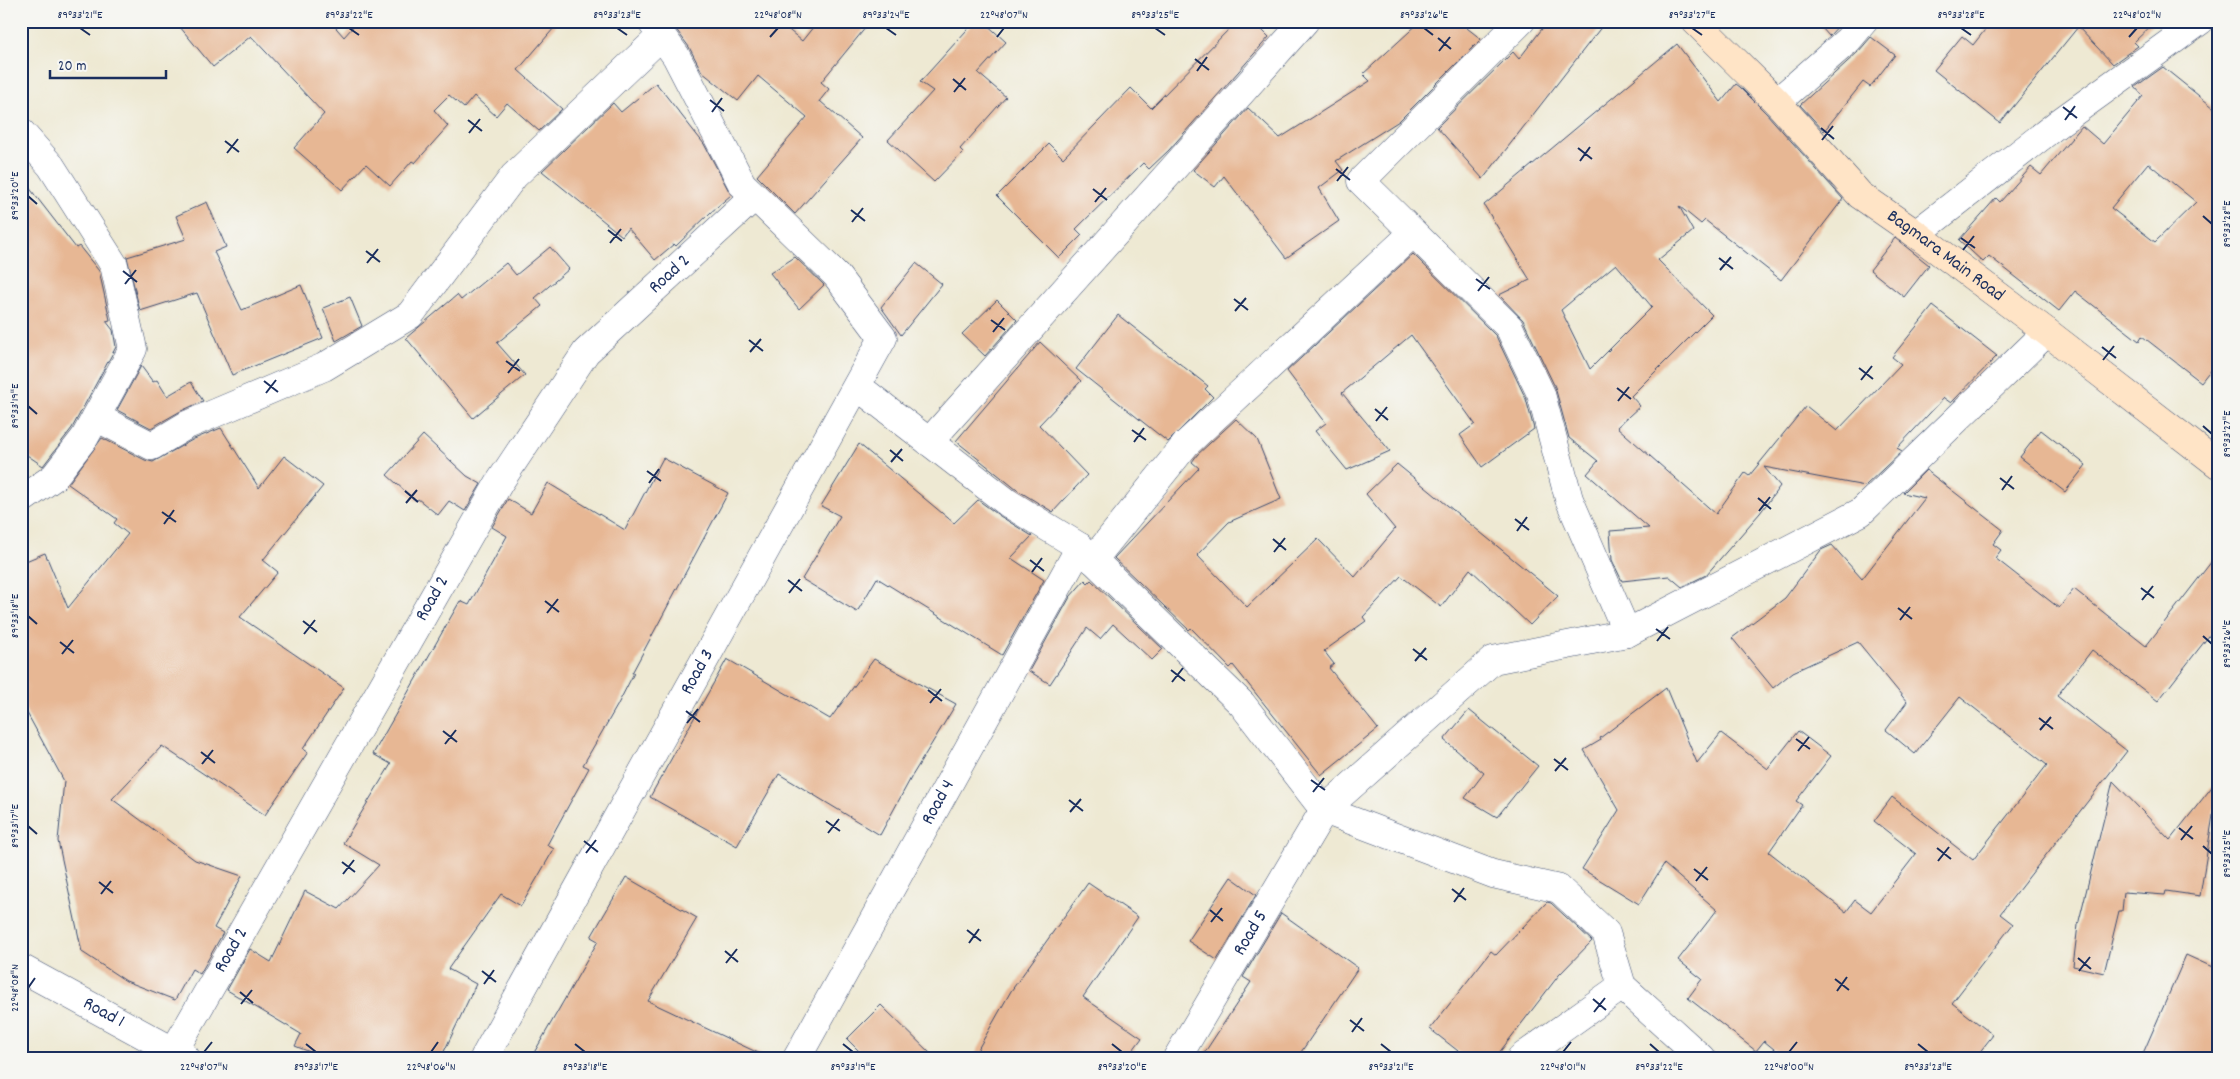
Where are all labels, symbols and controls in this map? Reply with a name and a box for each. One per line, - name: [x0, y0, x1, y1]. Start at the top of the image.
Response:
- text: 89°33'21"E: [58, 7, 103, 24]
- text: 89°33'22"E: [325, 7, 373, 24]
- text: 89°33'23"E: [593, 7, 641, 24]
- text: 22°48'08"N: [754, 7, 802, 24]
- text: 89°33'24"E: [862, 7, 910, 24]
- text: 22°48'07"N: [980, 7, 1028, 24]
- text: 89°33'25"E: [1131, 7, 1179, 24]
- text: 89°33'26"E: [1400, 7, 1449, 24]
- text: 89°33'27"E: [1669, 7, 1716, 24]
- text: 89°33'28"E: [1938, 7, 1985, 24]
- text: 22°48'02"N: [2113, 7, 2161, 24]
- scale bar: [50, 48, 166, 80]
- text: 20 m: [58, 56, 86, 78]
- text: 89°33'20"E: [7, 171, 24, 220]
- text: 89°33'28"E: [2219, 200, 2236, 247]
- street label: Bagmara Main Road: [1881, 204, 2010, 309]
- street label: Road 2: [643, 248, 697, 301]
- text: 89°33'19"E: [7, 383, 24, 429]
- text: 89°33'27"E: [2219, 410, 2236, 457]
- street label: Road 2: [409, 571, 456, 626]
- text: 89°33'18"E: [7, 593, 24, 638]
- text: 89°33'26"E: [2219, 619, 2236, 668]
- street label: Road 3: [674, 645, 721, 700]
- street label: Road 4: [915, 775, 962, 830]
- text: 89°33'17"E: [7, 803, 24, 848]
- text: 89°33'25"E: [2219, 830, 2236, 878]
- street label: Road 5: [1227, 905, 1275, 961]
- street label: Road 2: [208, 923, 255, 978]
- text: 22°48'08"N: [7, 964, 24, 1012]
- street label: Road 1: [78, 991, 129, 1035]
- text: 22°48'07"N: [180, 1059, 228, 1076]
- text: 89°33'17"E: [294, 1059, 339, 1076]
- text: 22°48'06"N: [406, 1059, 456, 1076]
- text: 89°33'18"E: [563, 1059, 608, 1076]
- text: 89°33'19"E: [830, 1059, 876, 1076]
- text: 89°33'20"E: [1098, 1059, 1147, 1076]
- text: 89°33'21"E: [1369, 1059, 1414, 1076]
- text: 22°48'01"N: [1540, 1059, 1586, 1076]
- text: 89°33'22"E: [1635, 1059, 1683, 1076]
- text: 22°48'00"N: [1764, 1059, 1814, 1076]
- text: 89°33'23"E: [1904, 1059, 1952, 1076]

